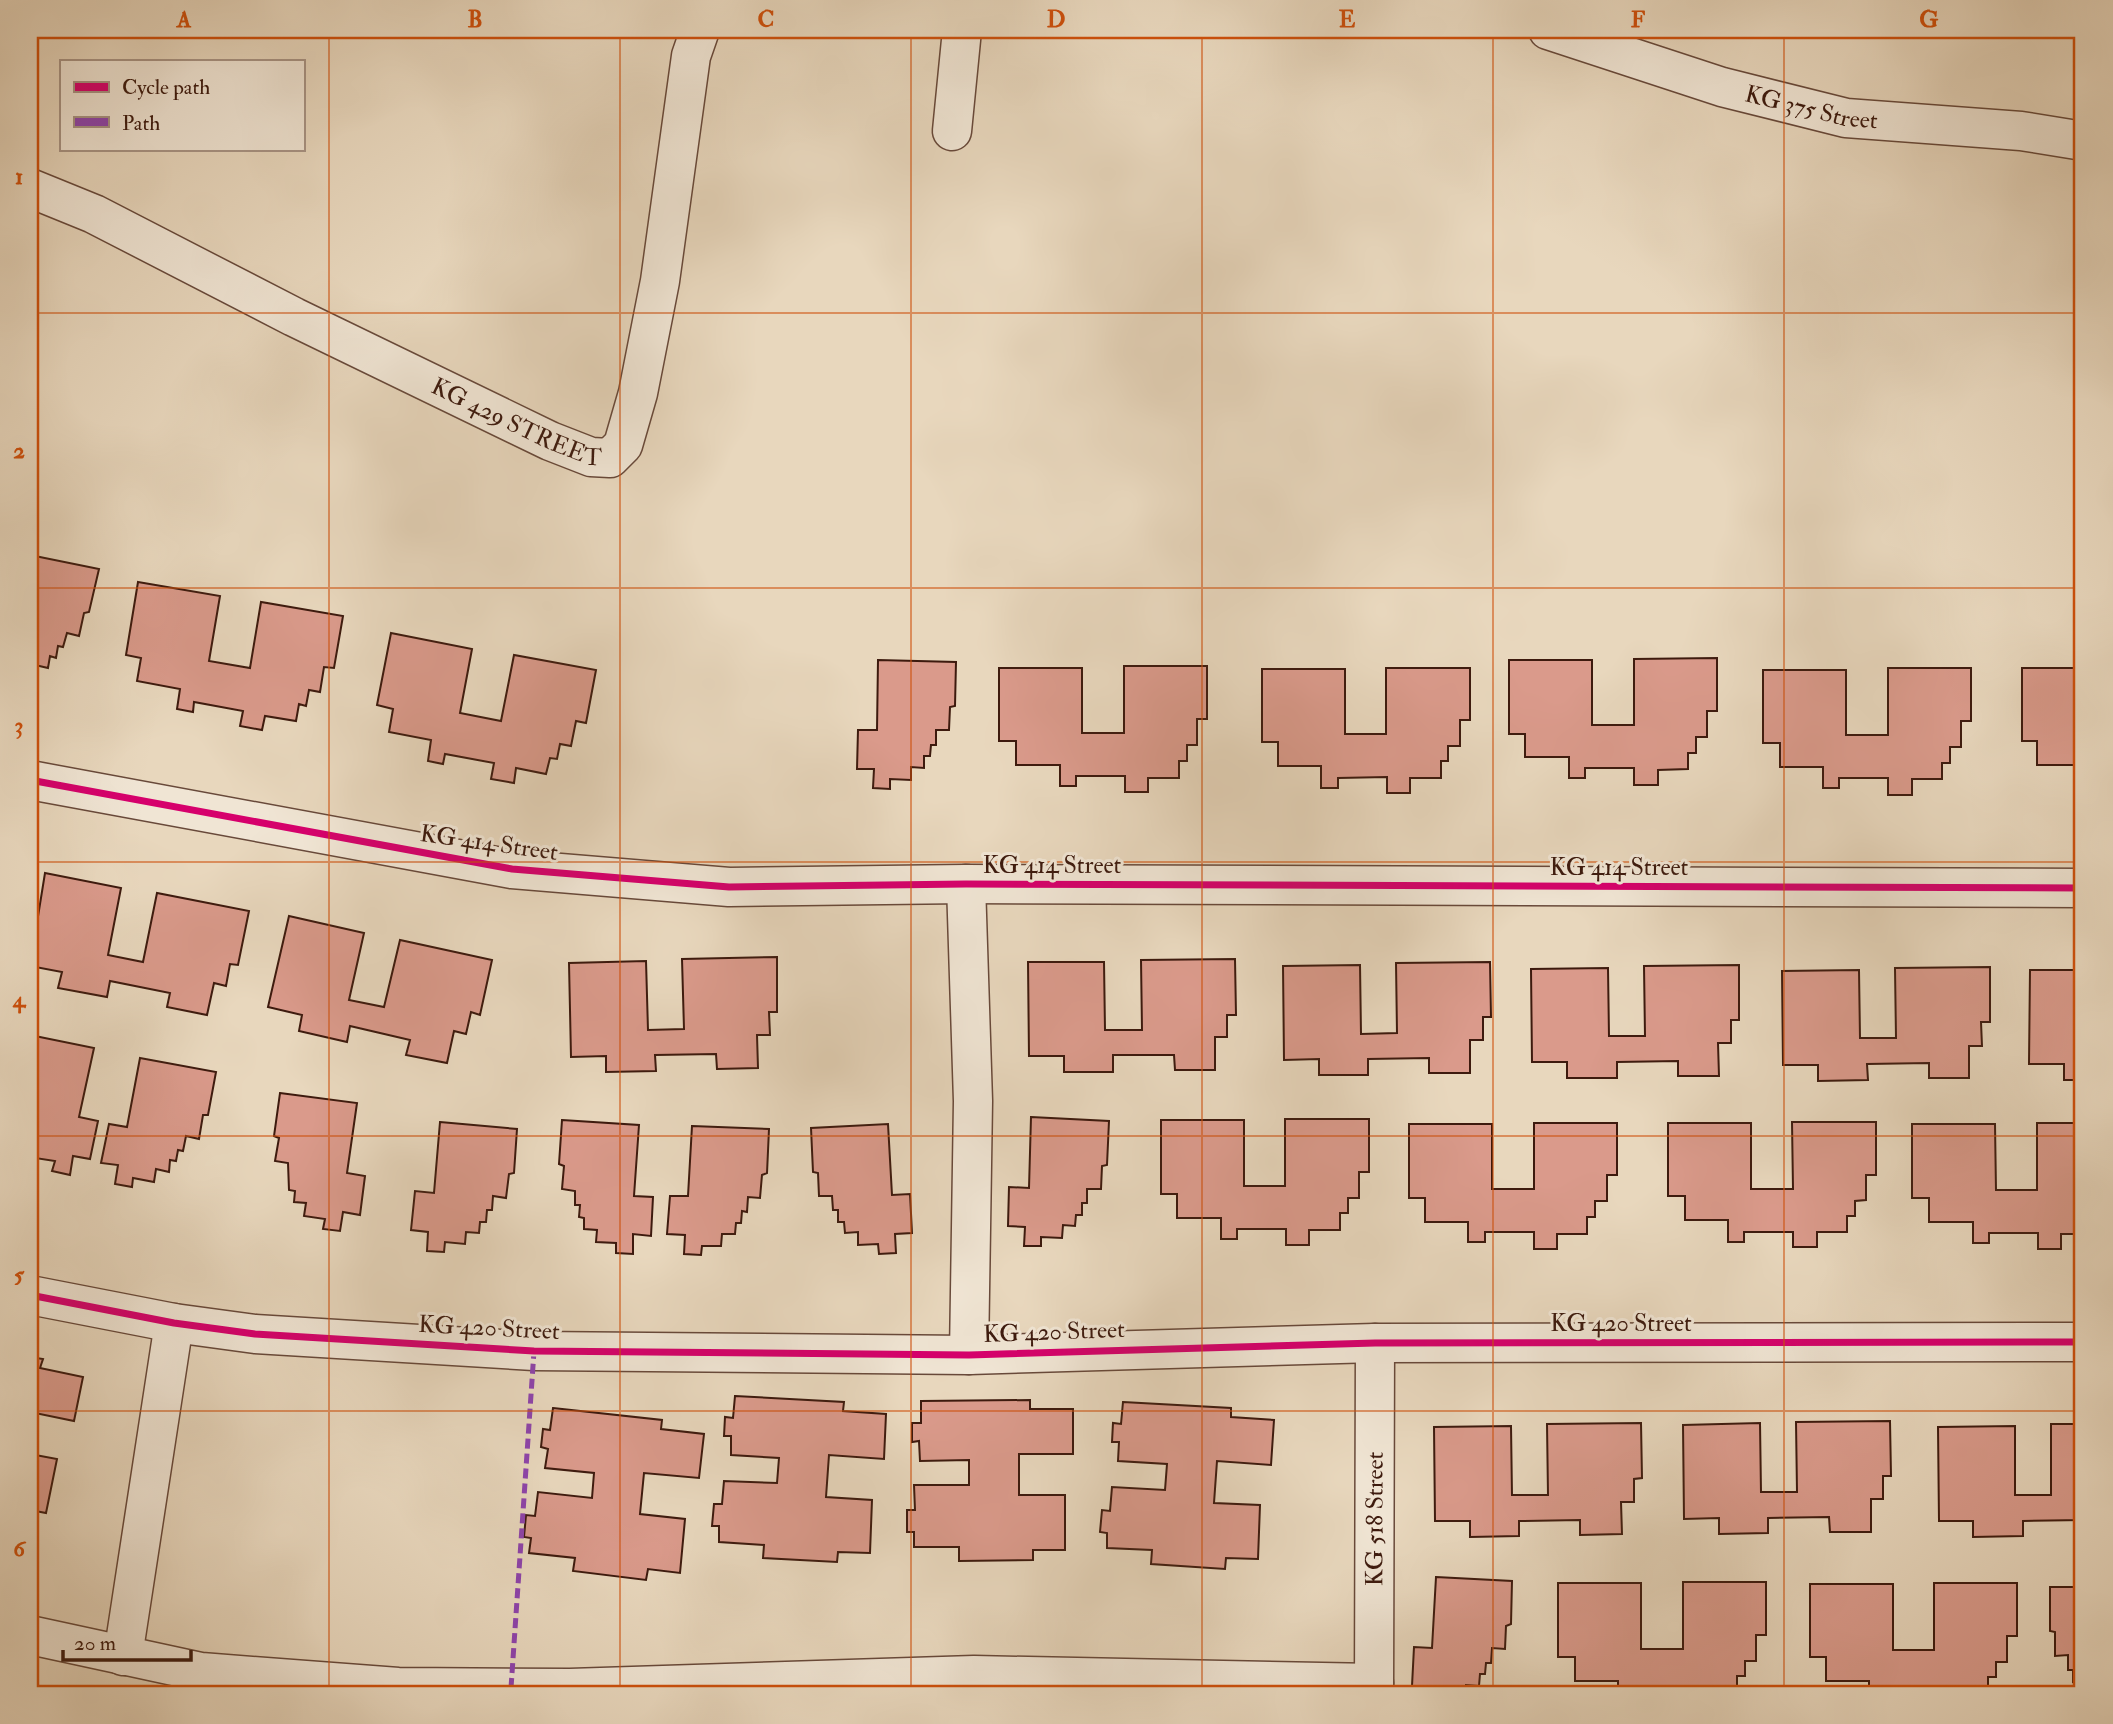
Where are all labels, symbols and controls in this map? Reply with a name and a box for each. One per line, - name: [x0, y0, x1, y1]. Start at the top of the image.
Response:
- text: A: [176, 5, 192, 34]
- text: B: [467, 5, 483, 34]
- text: C: [758, 5, 774, 34]
- text: D: [1047, 5, 1065, 34]
- text: E: [1339, 5, 1356, 34]
- text: F: [1631, 5, 1646, 34]
- text: G: [1919, 5, 1939, 34]
- legend: [60, 60, 304, 150]
- text: Cycle path: [122, 74, 210, 101]
- street label: KG 375 Street: [1742, 78, 1879, 136]
- text: Path: [122, 110, 160, 137]
- text: 1: [15, 162, 23, 191]
- street label: KG 429 STREET: [426, 370, 603, 473]
- text: 2: [13, 436, 25, 465]
- text: 3: [15, 711, 23, 740]
- street label: KG 414 Street: [418, 818, 560, 868]
- street label: KG 414 Street: [983, 850, 1122, 881]
- street label: KG 414 Street: [1550, 852, 1689, 883]
- text: 4: [12, 985, 27, 1014]
- text: 5: [14, 1260, 25, 1289]
- street label: KG 420 Street: [1550, 1308, 1692, 1339]
- street label: KG 420 Street: [417, 1309, 561, 1347]
- street label: KG 420 Street: [983, 1314, 1126, 1350]
- street label: KG 518 Street: [1359, 1451, 1390, 1586]
- text: 6: [13, 1534, 27, 1563]
- scale bar: [63, 1619, 191, 1663]
- text: 20 m: [74, 1630, 116, 1657]

